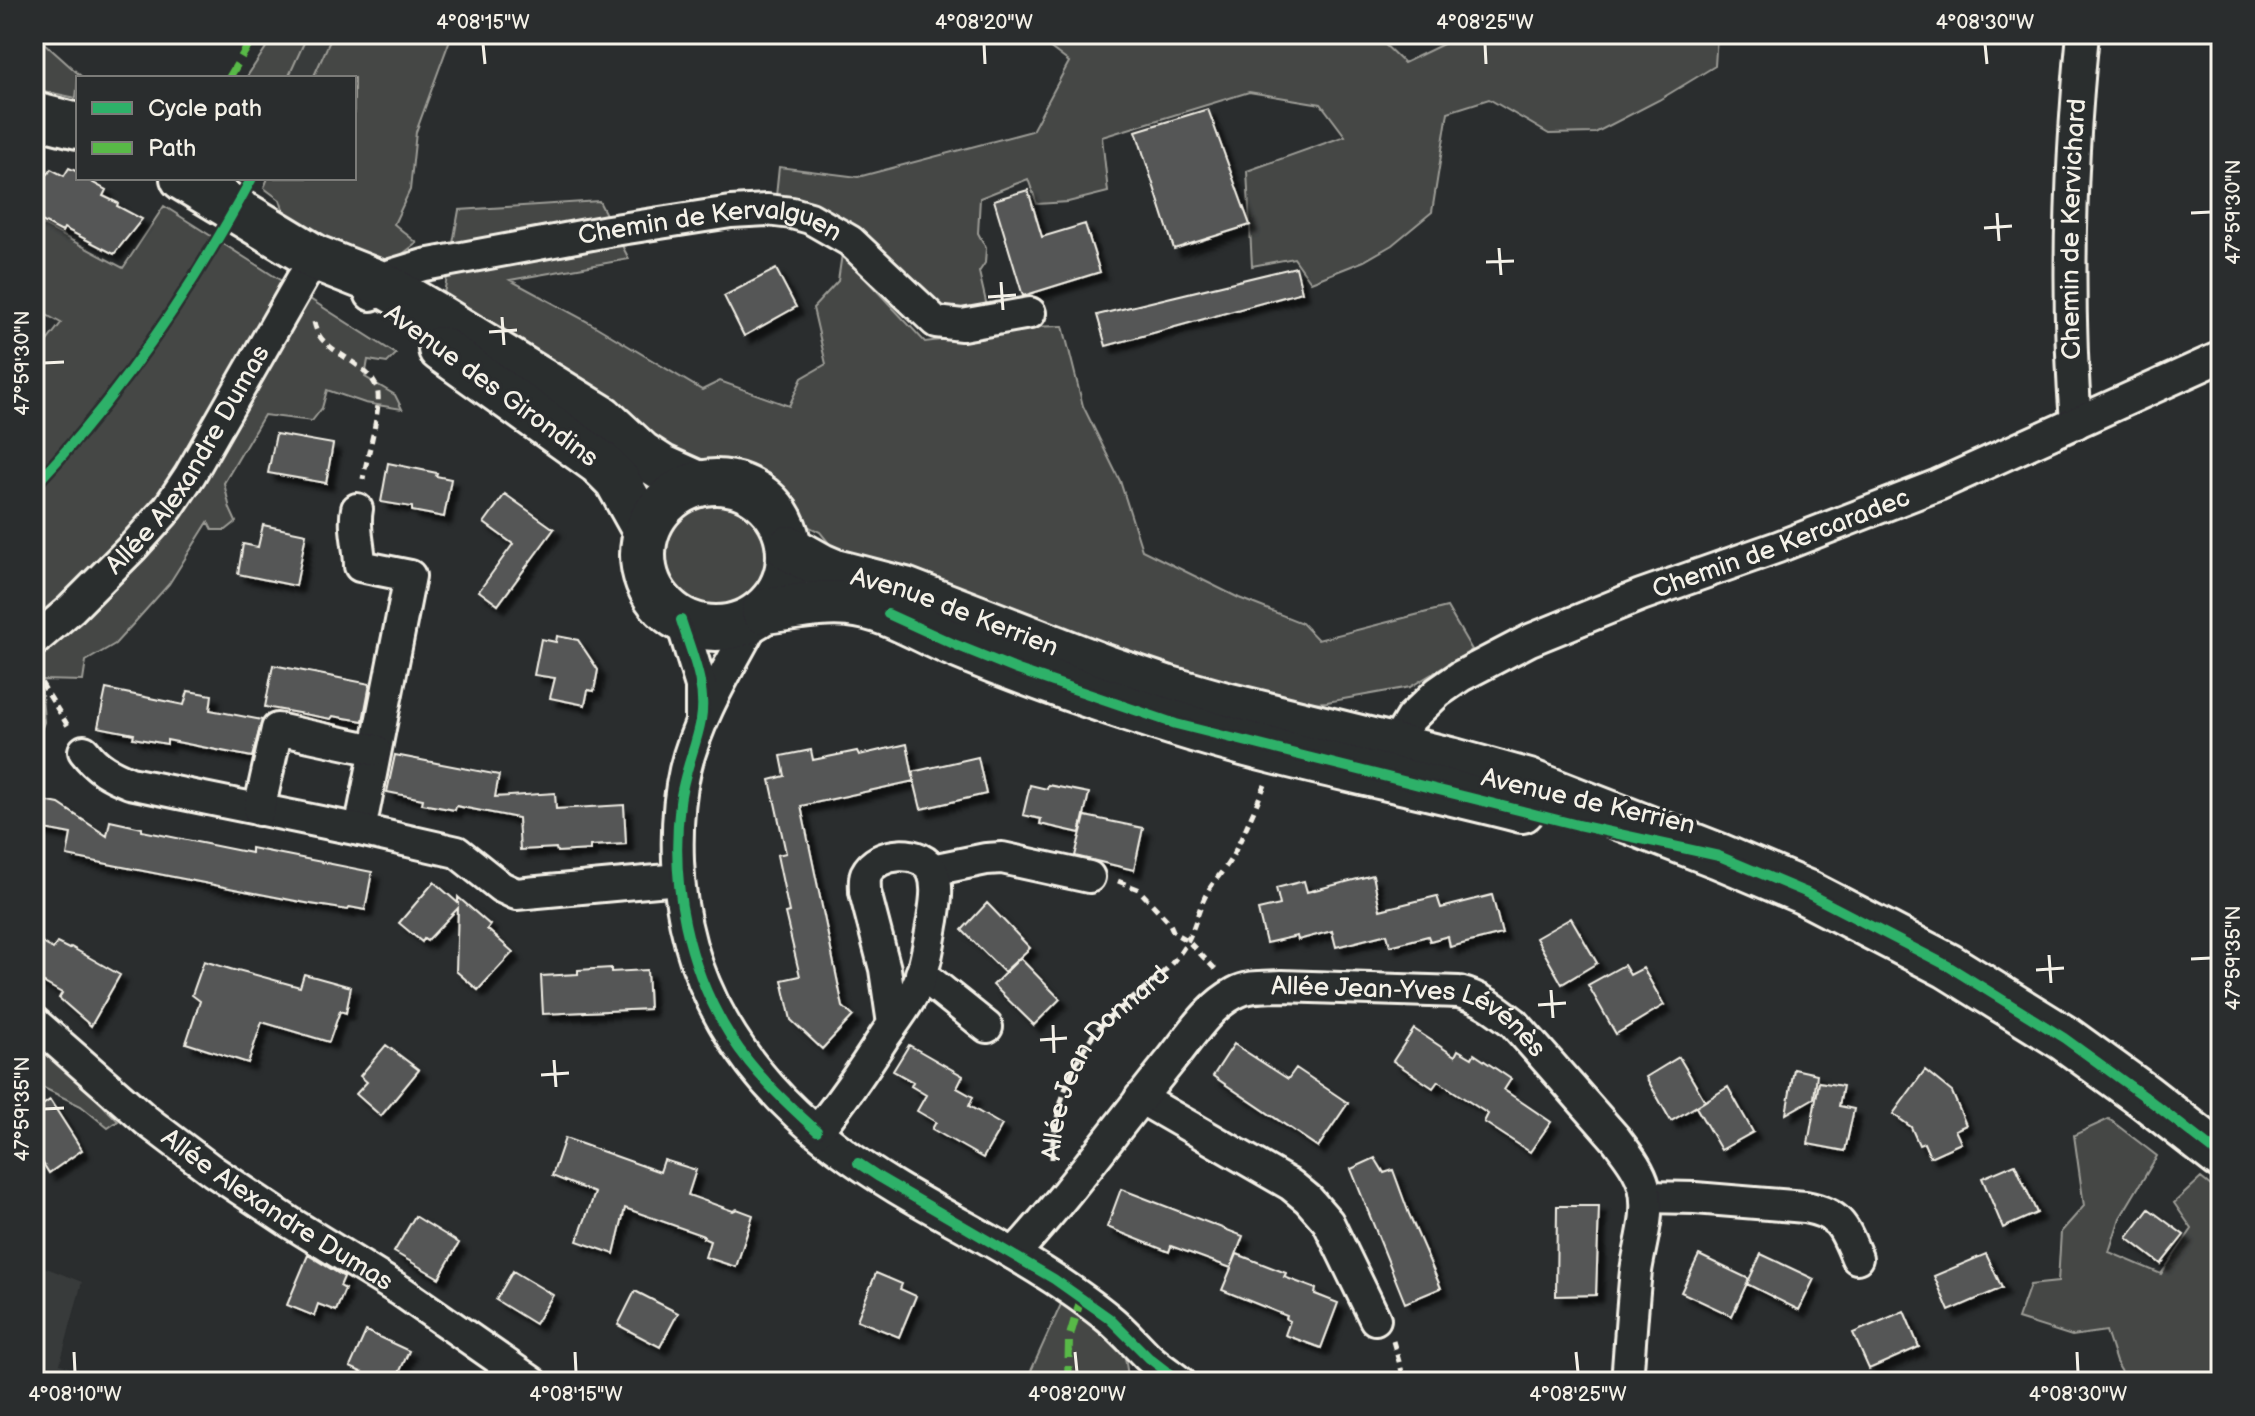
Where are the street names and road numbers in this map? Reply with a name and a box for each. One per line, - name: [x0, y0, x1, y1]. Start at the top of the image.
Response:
- street label: Chemin de Kervichard: [2055, 97, 2093, 360]
- street label: Chemin de Kervalguen: [576, 194, 847, 252]
- street label: Avenue des Girondins: [378, 298, 604, 474]
- street label: Allée Alexandre Dumas: [99, 339, 277, 581]
- street label: Chemin de Kercaradec: [1648, 482, 1914, 605]
- street label: Avenue de Kerrien: [847, 561, 1063, 663]
- street label: Avenue de Kerrien: [1478, 762, 1698, 842]
- street label: Allée Jean Donnard: [1036, 959, 1176, 1161]
- street label: Allée Jean-Yves Lévénès: [1270, 970, 1552, 1064]
- street label: Allée Alexandre Dumas: [155, 1122, 399, 1298]

